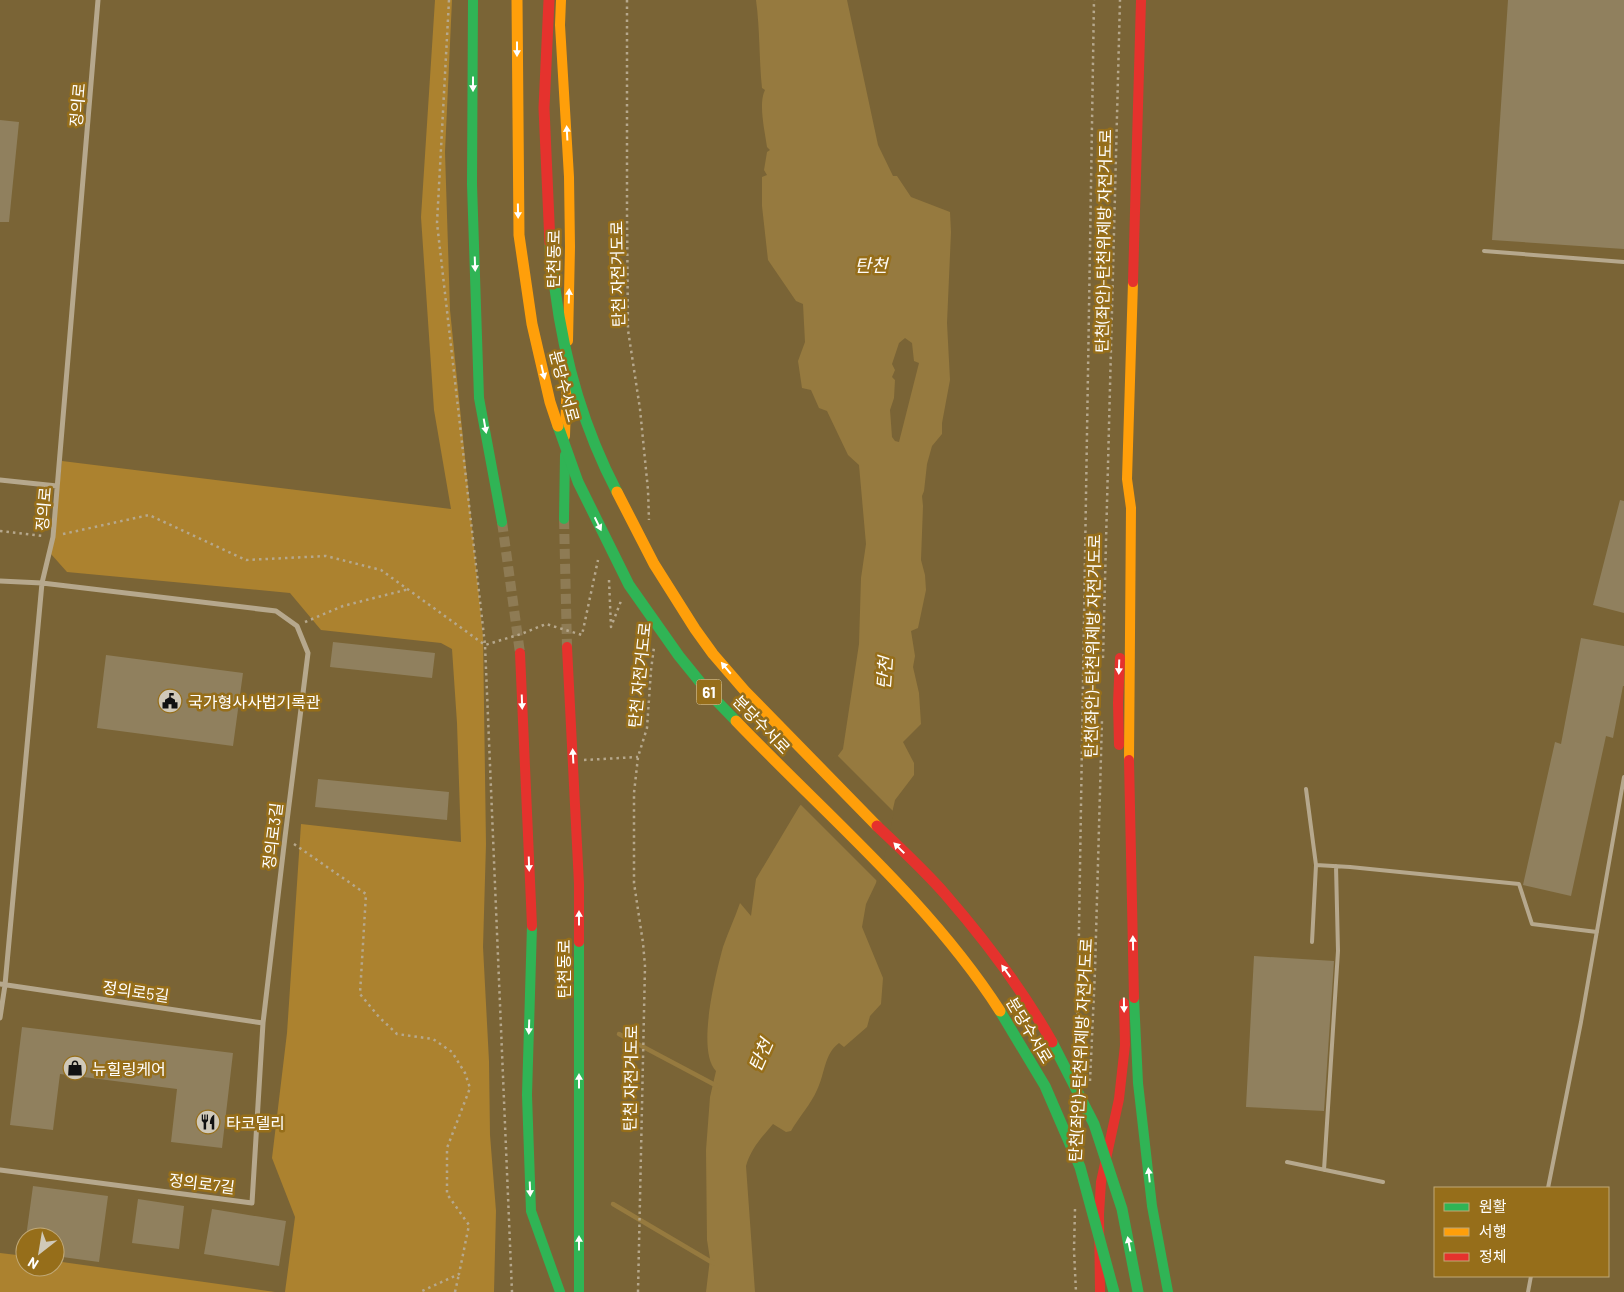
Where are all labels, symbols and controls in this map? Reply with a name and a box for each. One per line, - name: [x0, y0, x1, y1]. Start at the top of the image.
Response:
- one-way arrow: [513, 41, 521, 57]
- one-way arrow: [469, 76, 477, 92]
- street label: 정의로: [66, 82, 88, 128]
- one-way arrow: [563, 125, 571, 141]
- street label: 탄천(좌안)-탄천위제방 자전거도로: [1092, 129, 1114, 353]
- one-way arrow: [515, 203, 523, 219]
- street label: 탄천 자전거도로: [607, 220, 627, 327]
- street label: 탄천동로: [543, 229, 563, 289]
- water label: 탄천: [854, 254, 890, 276]
- one-way arrow: [471, 256, 479, 272]
- one-way arrow: [565, 287, 573, 303]
- street label: 분당수서로: [546, 348, 584, 424]
- one-way arrow: [539, 364, 547, 379]
- one-way arrow: [481, 418, 489, 434]
- street label: 정의로: [32, 486, 54, 532]
- one-way arrow: [594, 517, 602, 531]
- street label: 탄천(좌안)-탄천위제방 자전거도로: [1081, 534, 1103, 758]
- street label: 탄천 자전거도로: [624, 621, 654, 729]
- water label: 탄천: [872, 653, 896, 690]
- one-way arrow: [1115, 660, 1123, 676]
- one-way arrow: [720, 662, 731, 675]
- road number: 61: [696, 680, 722, 704]
- public building icon: 국가형사사법기록관: [157, 688, 183, 714]
- street label: 분당수서로: [730, 691, 795, 757]
- place label: 국가형사사법기록관: [188, 692, 321, 711]
- one-way arrow: [519, 694, 527, 710]
- one-way arrow: [569, 748, 577, 764]
- street label: 정의로3길: [258, 802, 286, 870]
- one-way arrow: [894, 842, 906, 854]
- one-way arrow: [526, 857, 534, 873]
- one-way arrow: [575, 910, 583, 926]
- one-way arrow: [1128, 935, 1136, 951]
- street label: 탄천(좌안)-탄천위제방 자전거도로: [1065, 937, 1095, 1162]
- street label: 탄천동로: [554, 939, 573, 998]
- one-way arrow: [1001, 964, 1011, 978]
- street label: 정의로5길: [101, 977, 171, 1005]
- street label: 분당수서로: [1003, 994, 1057, 1067]
- one-way arrow: [1120, 997, 1128, 1013]
- one-way arrow: [525, 1019, 533, 1035]
- street label: 탄천 자전거도로: [620, 1024, 640, 1131]
- water label: 탄천: [743, 1033, 778, 1075]
- shop icon: 뉴힐링케어: [62, 1055, 88, 1081]
- place label: 뉴힐링케어: [92, 1059, 166, 1078]
- one-way arrow: [575, 1073, 583, 1089]
- restaurant icon: 타코델리: [195, 1109, 221, 1135]
- place label: 타코델리: [226, 1113, 285, 1132]
- one-way arrow: [1145, 1167, 1153, 1183]
- street label: 정의로7길: [168, 1170, 236, 1196]
- one-way arrow: [527, 1181, 535, 1197]
- legend: [1434, 1187, 1609, 1277]
- text: 원활: [1479, 1197, 1507, 1215]
- text: 서행: [1479, 1222, 1507, 1240]
- north arrow: [15, 1227, 65, 1277]
- one-way arrow: [575, 1235, 583, 1251]
- one-way arrow: [1124, 1236, 1132, 1252]
- text: 정체: [1479, 1247, 1507, 1265]
- text: N: [25, 1254, 41, 1273]

